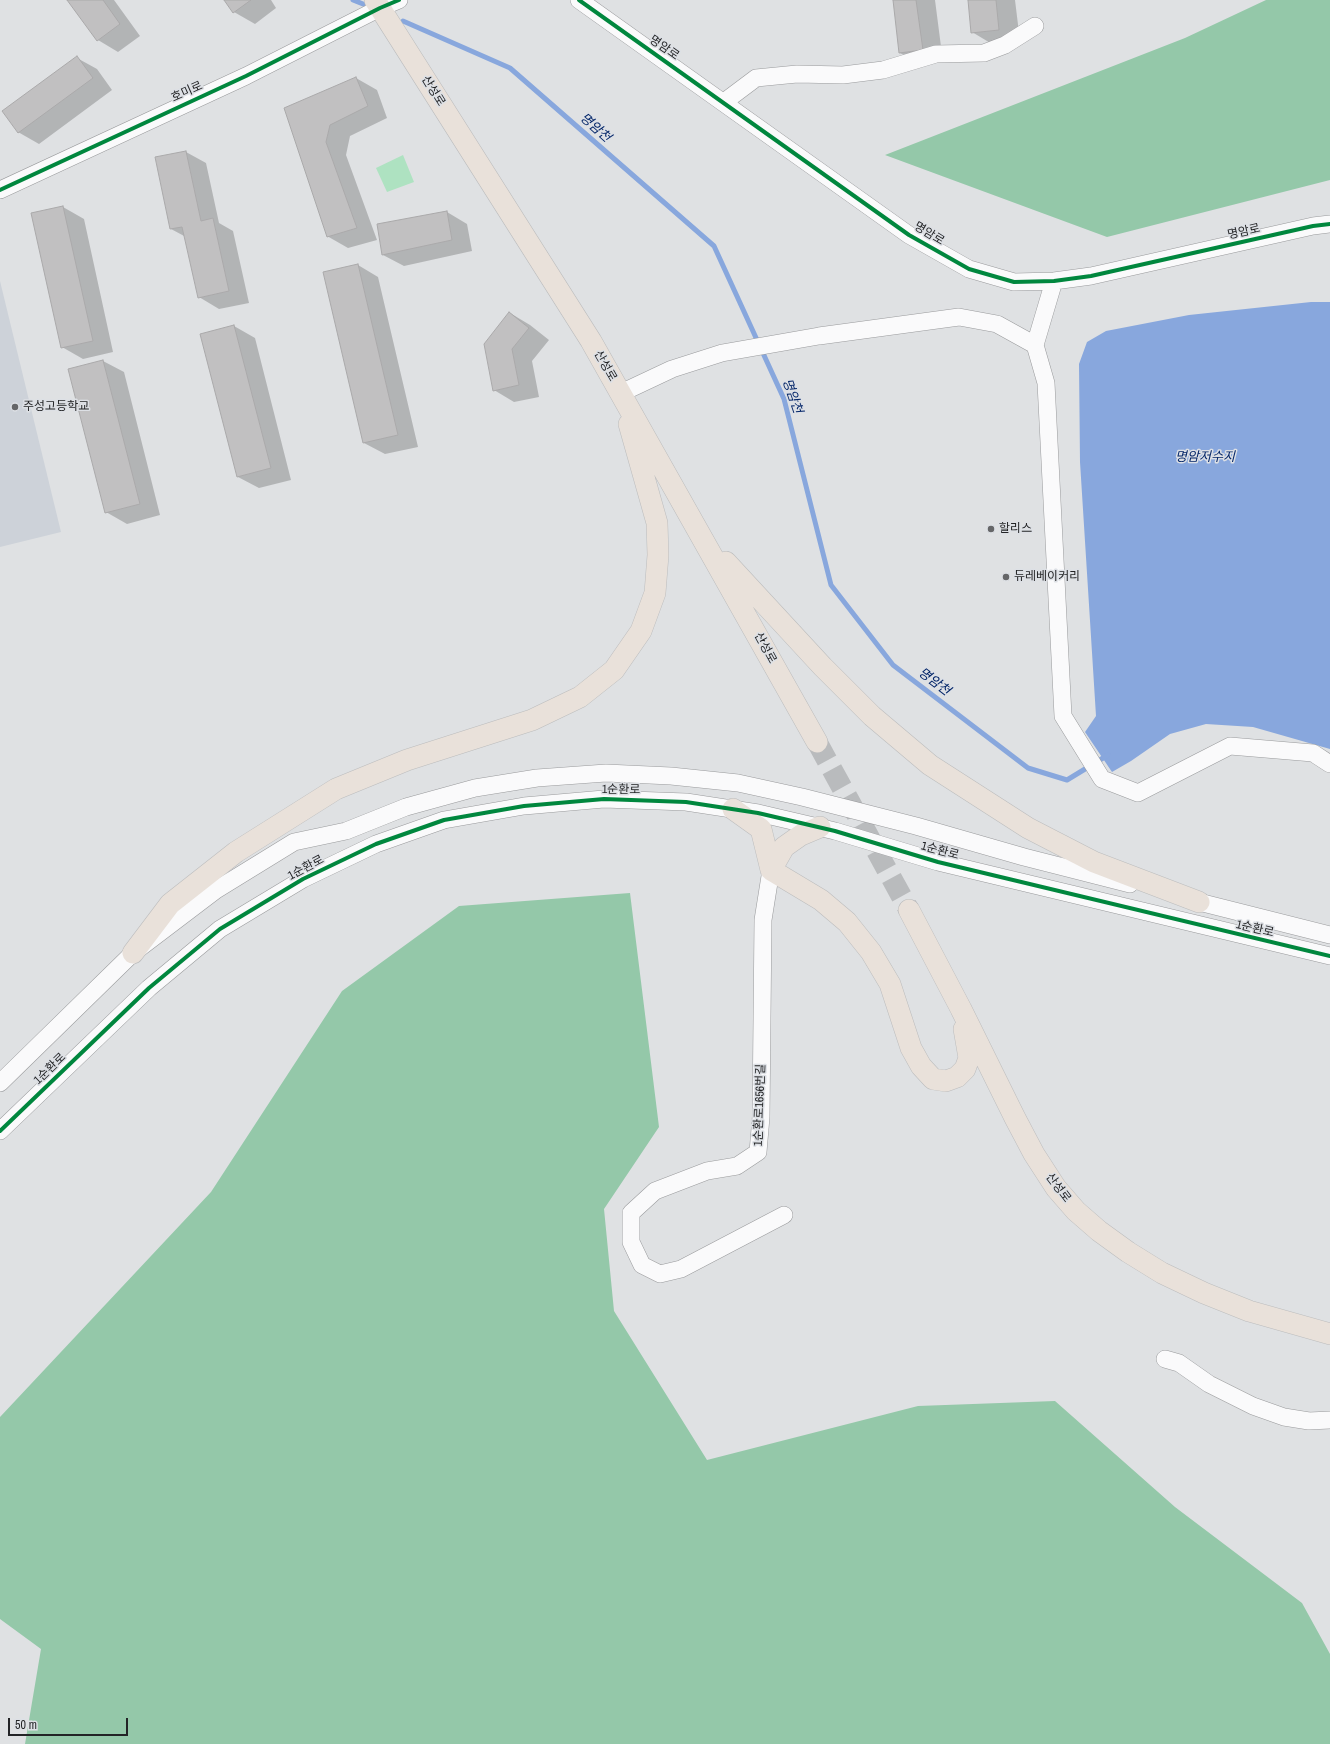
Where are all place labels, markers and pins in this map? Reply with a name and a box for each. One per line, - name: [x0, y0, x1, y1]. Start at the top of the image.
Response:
- place label: 주성고등학교: [23, 400, 89, 414]
- marker: 주성고등학교: [10, 402, 20, 412]
- place label: 할리스: [999, 522, 1032, 536]
- marker: 할리스: [986, 524, 996, 534]
- place label: 듀레베이커리: [1014, 570, 1080, 584]
- marker: 듀레베이커리: [1001, 572, 1011, 582]

